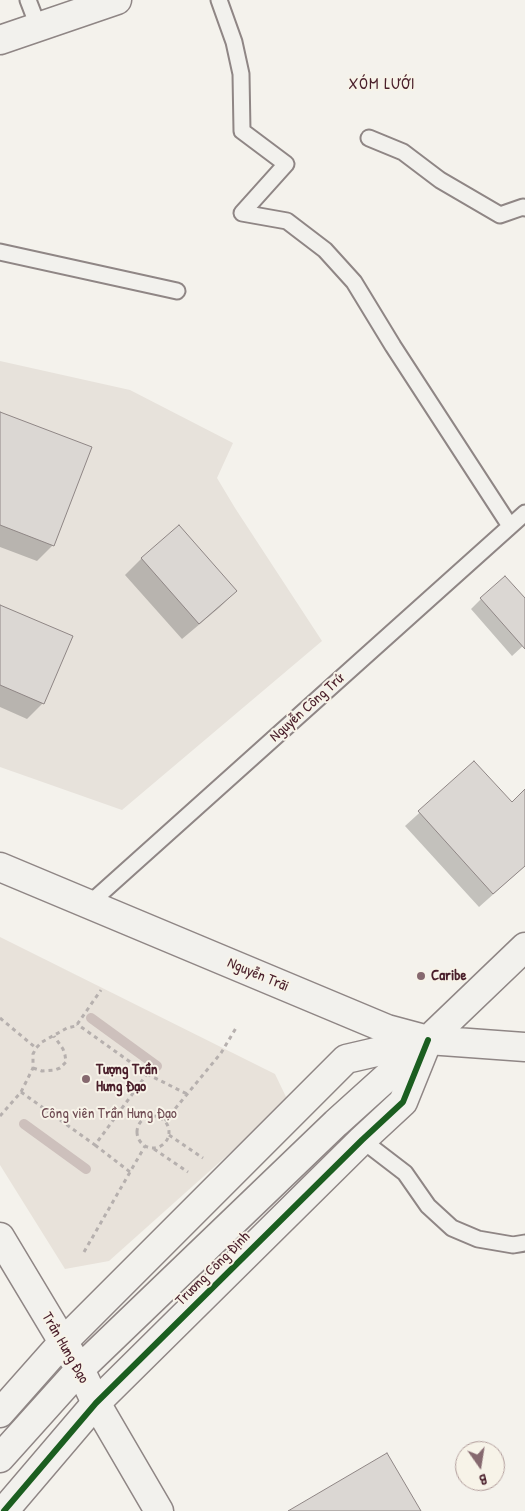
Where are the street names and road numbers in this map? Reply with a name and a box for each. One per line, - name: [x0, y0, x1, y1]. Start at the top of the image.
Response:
- street label: Nguyễn Công Trứ: [266, 670, 348, 746]
- street label: Nguyễn Trãi: [224, 954, 292, 996]
- street label: Trương Công Định: [172, 1228, 254, 1310]
- street label: Trần Hưng Đạo: [37, 1309, 93, 1387]

